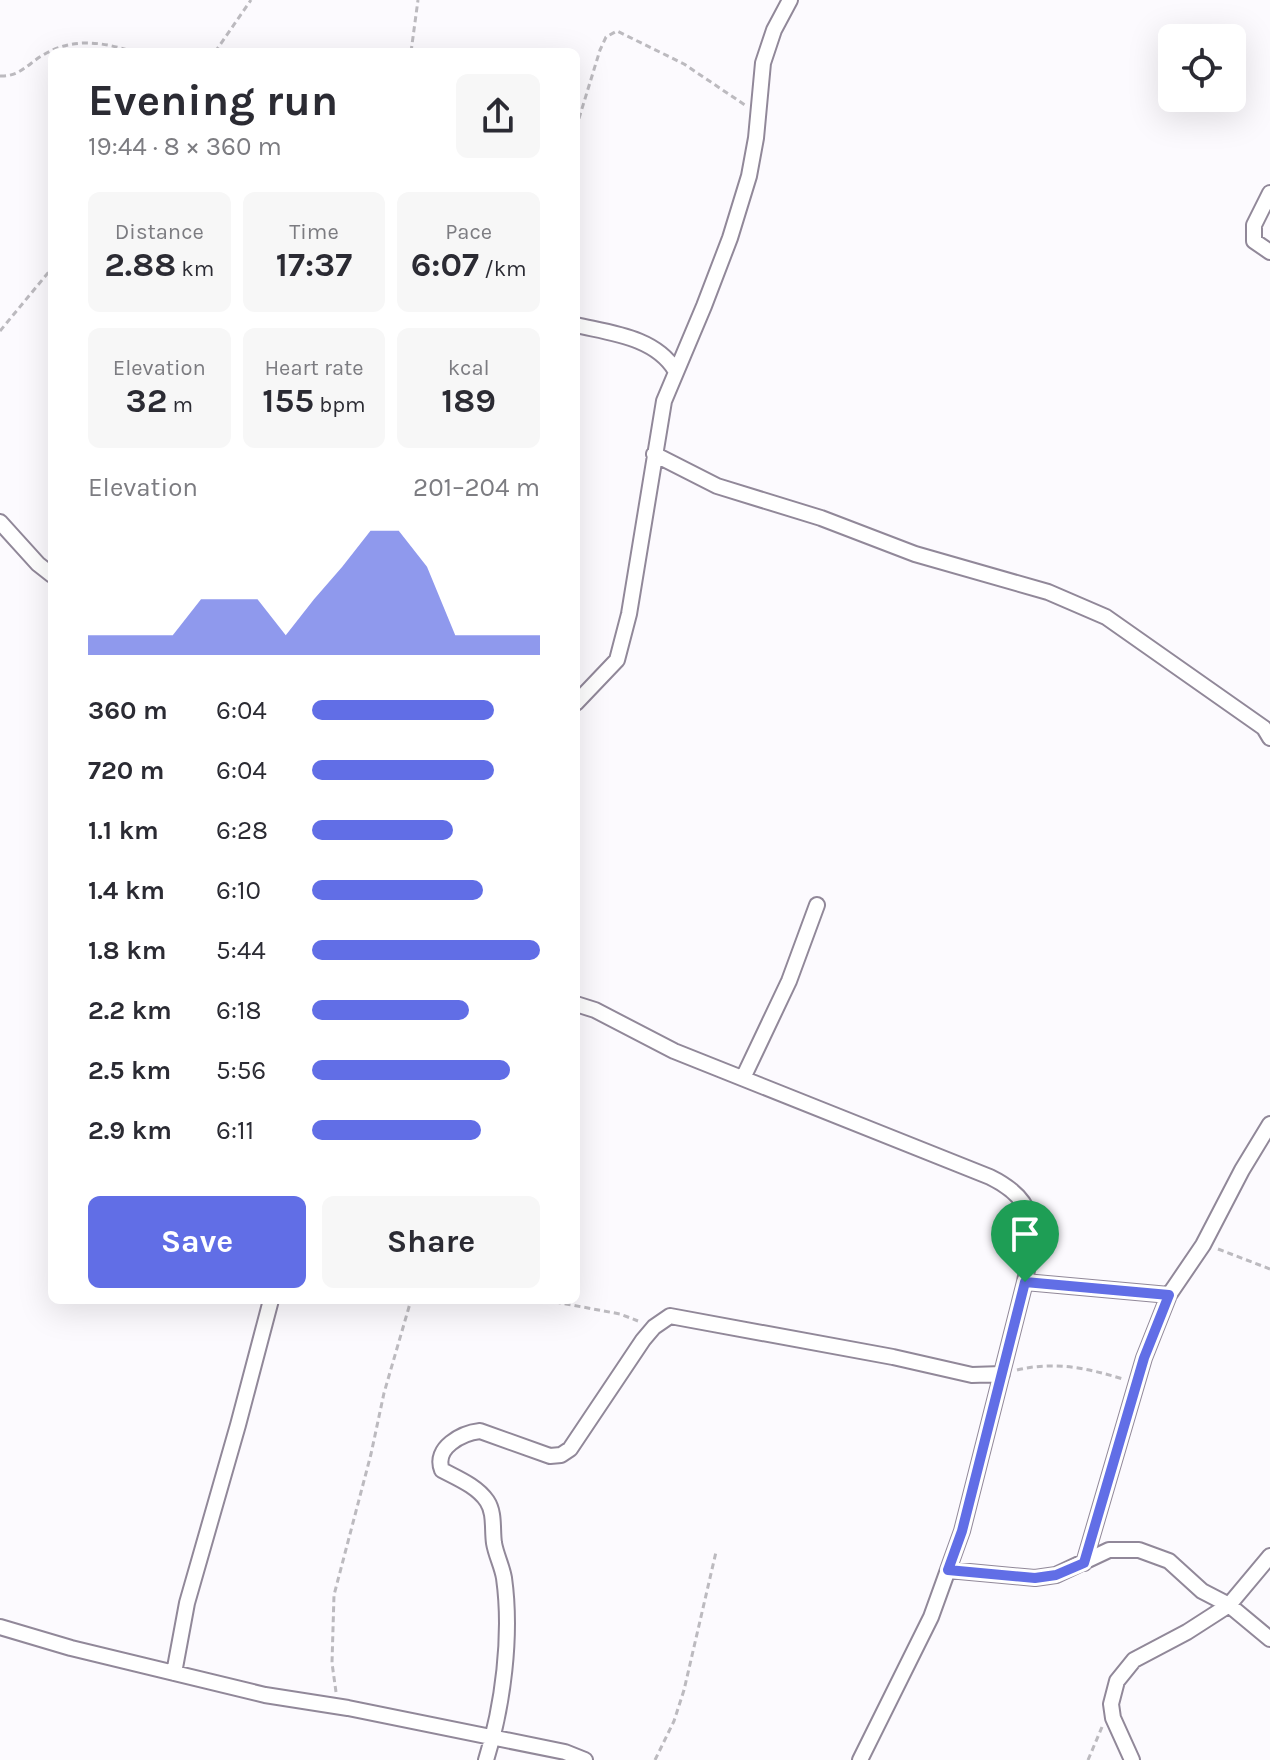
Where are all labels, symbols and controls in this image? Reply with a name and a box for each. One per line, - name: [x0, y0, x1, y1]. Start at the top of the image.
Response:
- map controls: [1158, 24, 1246, 112]
- button: locate: [1158, 24, 1246, 112]
- button: share: [456, 74, 540, 158]
- text: Evening run: [88, 75, 338, 126]
- text: 19:44 · 8 × 360 m: [88, 131, 282, 162]
- text: Distance: [115, 219, 204, 245]
- text: Time: [289, 219, 339, 245]
- text: Pace: [445, 219, 492, 245]
- text: 2.88: [104, 245, 176, 285]
- text: 17:37: [276, 245, 352, 285]
- text: 6:07: [411, 245, 479, 285]
- text: km: [176, 256, 214, 282]
- text: /km: [479, 256, 527, 282]
- text: Elevation: [113, 355, 206, 381]
- text: Heart rate: [264, 355, 364, 381]
- text: kcal: [448, 355, 490, 381]
- text: 32: [126, 381, 167, 421]
- text: 155: [262, 381, 314, 421]
- text: 189: [441, 381, 496, 421]
- text: m: [167, 392, 193, 418]
- text: bpm: [314, 392, 366, 418]
- text: Elevation: [88, 472, 198, 503]
- text: 201–204 m: [413, 472, 540, 503]
- text: 360 m: [88, 695, 168, 726]
- text: 6:04: [216, 695, 267, 726]
- text: 720 m: [88, 755, 164, 786]
- text: 6:04: [216, 755, 267, 786]
- text: 1.1 km: [88, 815, 159, 846]
- text: 6:28: [216, 815, 268, 846]
- text: 1.4 km: [88, 875, 165, 906]
- text: 6:10: [216, 875, 261, 906]
- text: 1.8 km: [88, 935, 166, 966]
- text: 5:44: [216, 935, 266, 966]
- text: 2.2 km: [88, 995, 172, 1026]
- text: 6:18: [216, 995, 261, 1026]
- text: 2.5 km: [88, 1055, 171, 1086]
- text: 5:56: [216, 1055, 266, 1086]
- text: 2.9 km: [88, 1115, 172, 1146]
- text: 6:11: [216, 1115, 254, 1146]
- button: Save: [88, 1196, 306, 1288]
- button: Share: [322, 1196, 540, 1288]
- pin: [991, 1200, 1059, 1282]
- icon: arrive: [1003, 1212, 1047, 1256]

